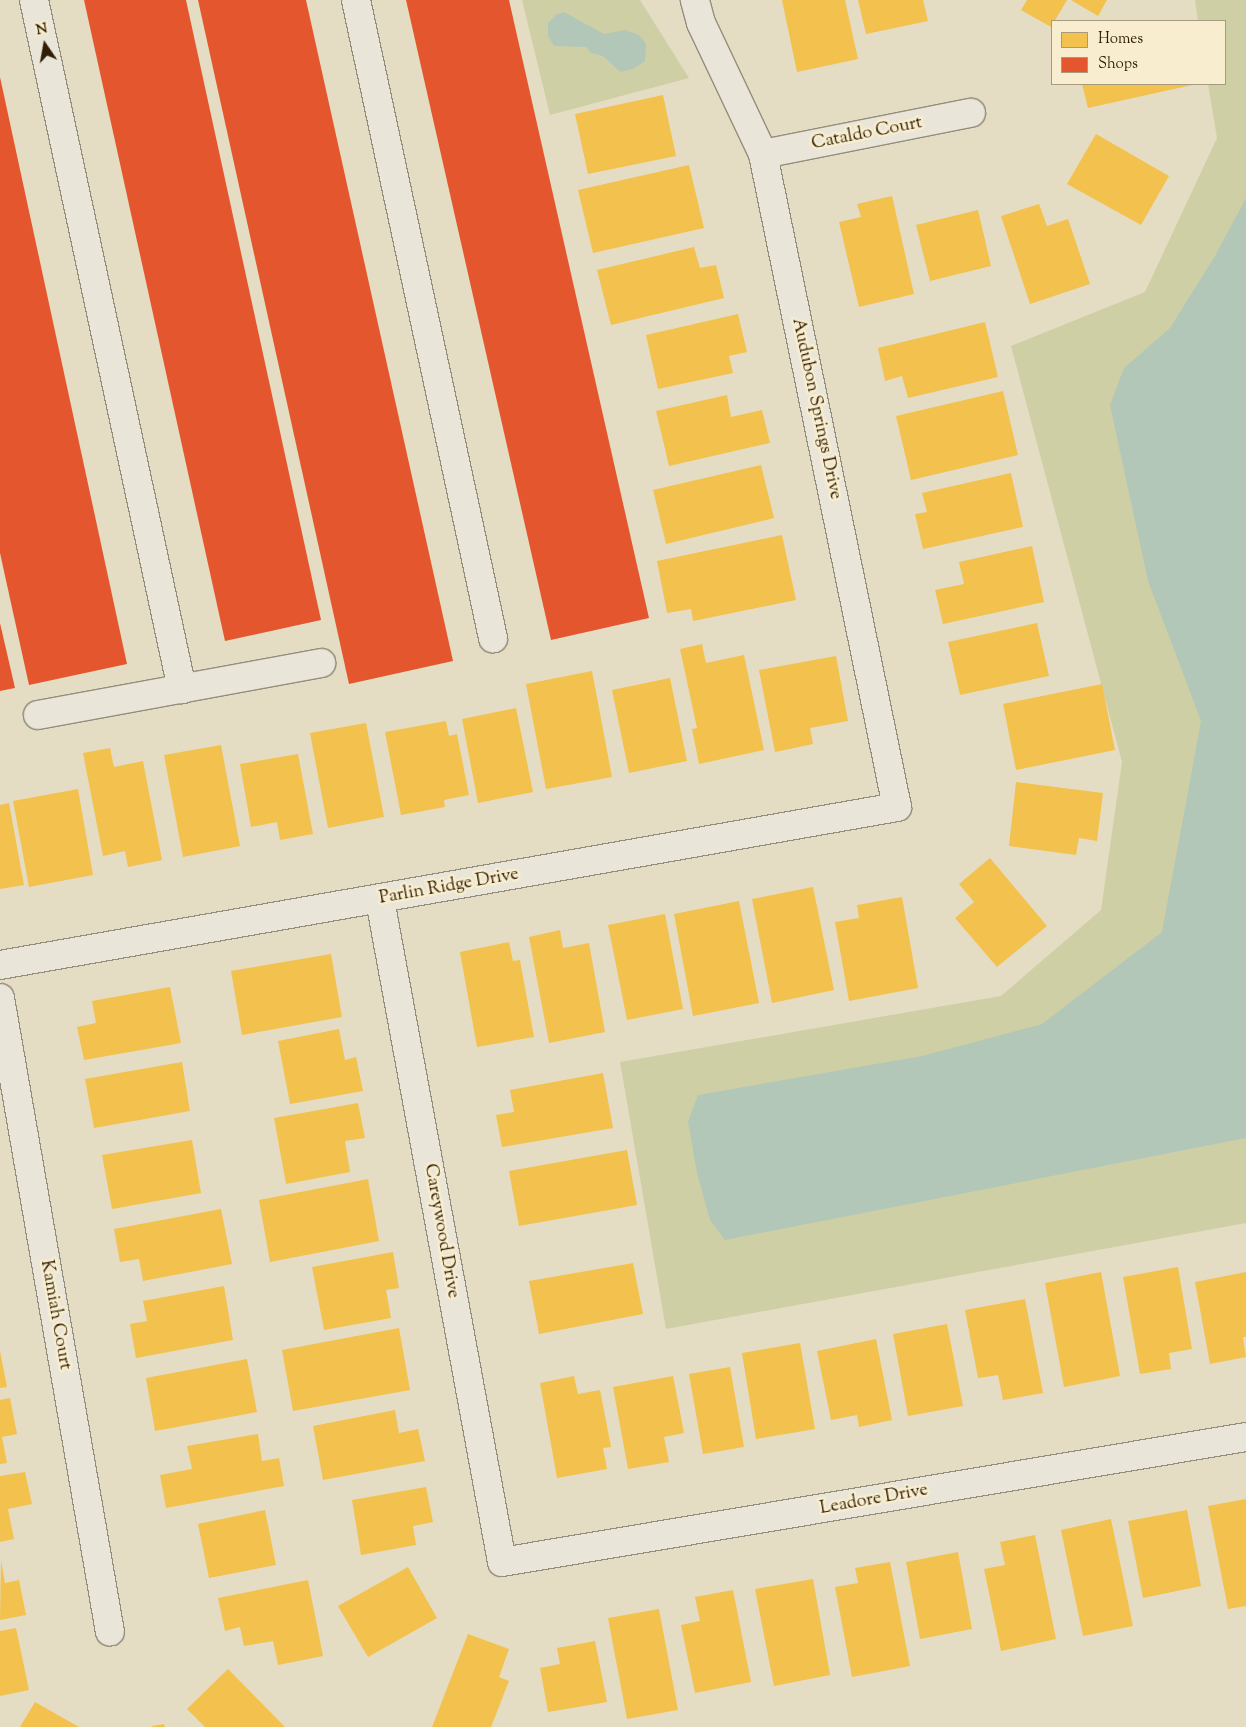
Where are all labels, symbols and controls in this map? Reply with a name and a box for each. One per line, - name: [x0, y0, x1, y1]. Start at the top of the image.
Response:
- text: N: [34, 19, 49, 41]
- north arrow: [20, 20, 70, 70]
- legend: [1051, 20, 1226, 85]
- text: Homes: [1098, 29, 1143, 50]
- text: Shops: [1098, 54, 1138, 75]
- street label: Cataldo Court: [810, 113, 924, 155]
- street label: Audubon Springs Drive: [786, 316, 846, 502]
- street label: Parlin Ridge Drive: [378, 864, 520, 910]
- street label: Careywood Drive: [419, 1162, 463, 1300]
- street label: Kamiah Court: [35, 1258, 75, 1372]
- street label: Leadore Drive: [818, 1480, 930, 1520]

